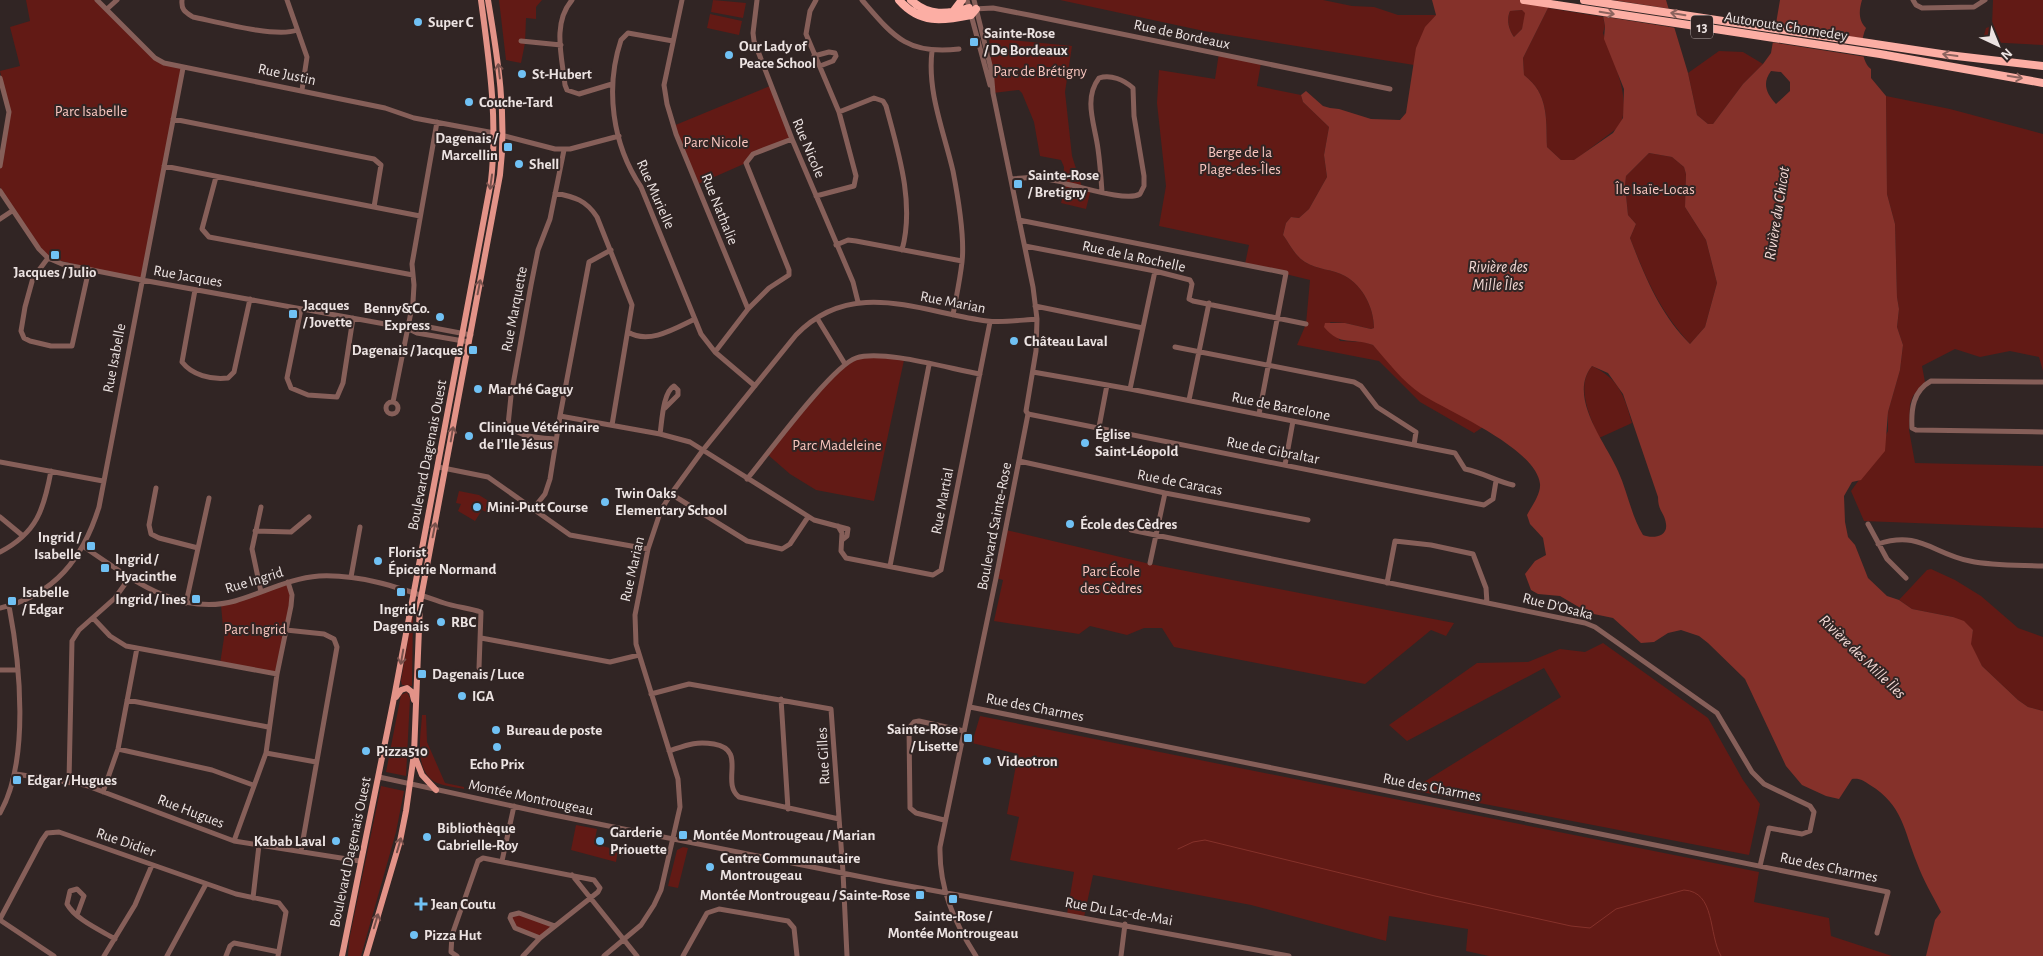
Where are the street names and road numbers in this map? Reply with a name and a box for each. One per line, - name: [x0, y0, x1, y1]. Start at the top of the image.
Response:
- street label: Autoroute Chomedey: [1723, 9, 1849, 44]
- road number: 13: [1691, 16, 1713, 38]
- street label: Rue de Bordeaux: [1132, 17, 1232, 52]
- street label: Rue Justin: [257, 61, 317, 88]
- street label: Rue Nicole: [789, 116, 828, 180]
- street label: Rue Murielle: [634, 157, 677, 231]
- street label: Rue Nathalie: [698, 171, 741, 247]
- street label: Rue de la Rochelle: [1081, 238, 1187, 275]
- street label: Rue Jacques: [152, 263, 224, 290]
- street label: Rue Marquette: [499, 265, 530, 353]
- street label: Rue Marian: [919, 289, 987, 316]
- street label: Rue Isabelle: [100, 322, 129, 394]
- street label: Boulevard Dagenais Ouest: [406, 378, 449, 532]
- street label: Rue de Barcelone: [1230, 390, 1332, 423]
- street label: Rue de Gibraltar: [1225, 434, 1321, 467]
- street label: Boulevard Sainte-Rose: [975, 461, 1014, 591]
- street label: Rue Martial: [929, 467, 956, 536]
- street label: Rue de Caracas: [1136, 467, 1224, 498]
- street label: Rue Marian: [618, 535, 647, 603]
- street label: Rue Ingrid: [223, 564, 285, 596]
- street label: Rue D'Osaka: [1521, 590, 1595, 623]
- street label: Rue des Charmes: [985, 691, 1085, 724]
- street label: Rue Gilles: [815, 727, 832, 785]
- street label: Rue des Charmes: [1382, 771, 1482, 804]
- street label: Boulevard Dagenais Ouest: [327, 775, 374, 929]
- street label: Montée Montrougeau: [467, 777, 595, 818]
- street label: Rue Hugues: [155, 792, 226, 831]
- street label: Rue Didier: [94, 825, 158, 860]
- street label: Rue des Charmes: [1779, 850, 1879, 885]
- street label: Rue Du Lac-de-Mai: [1064, 895, 1174, 928]

